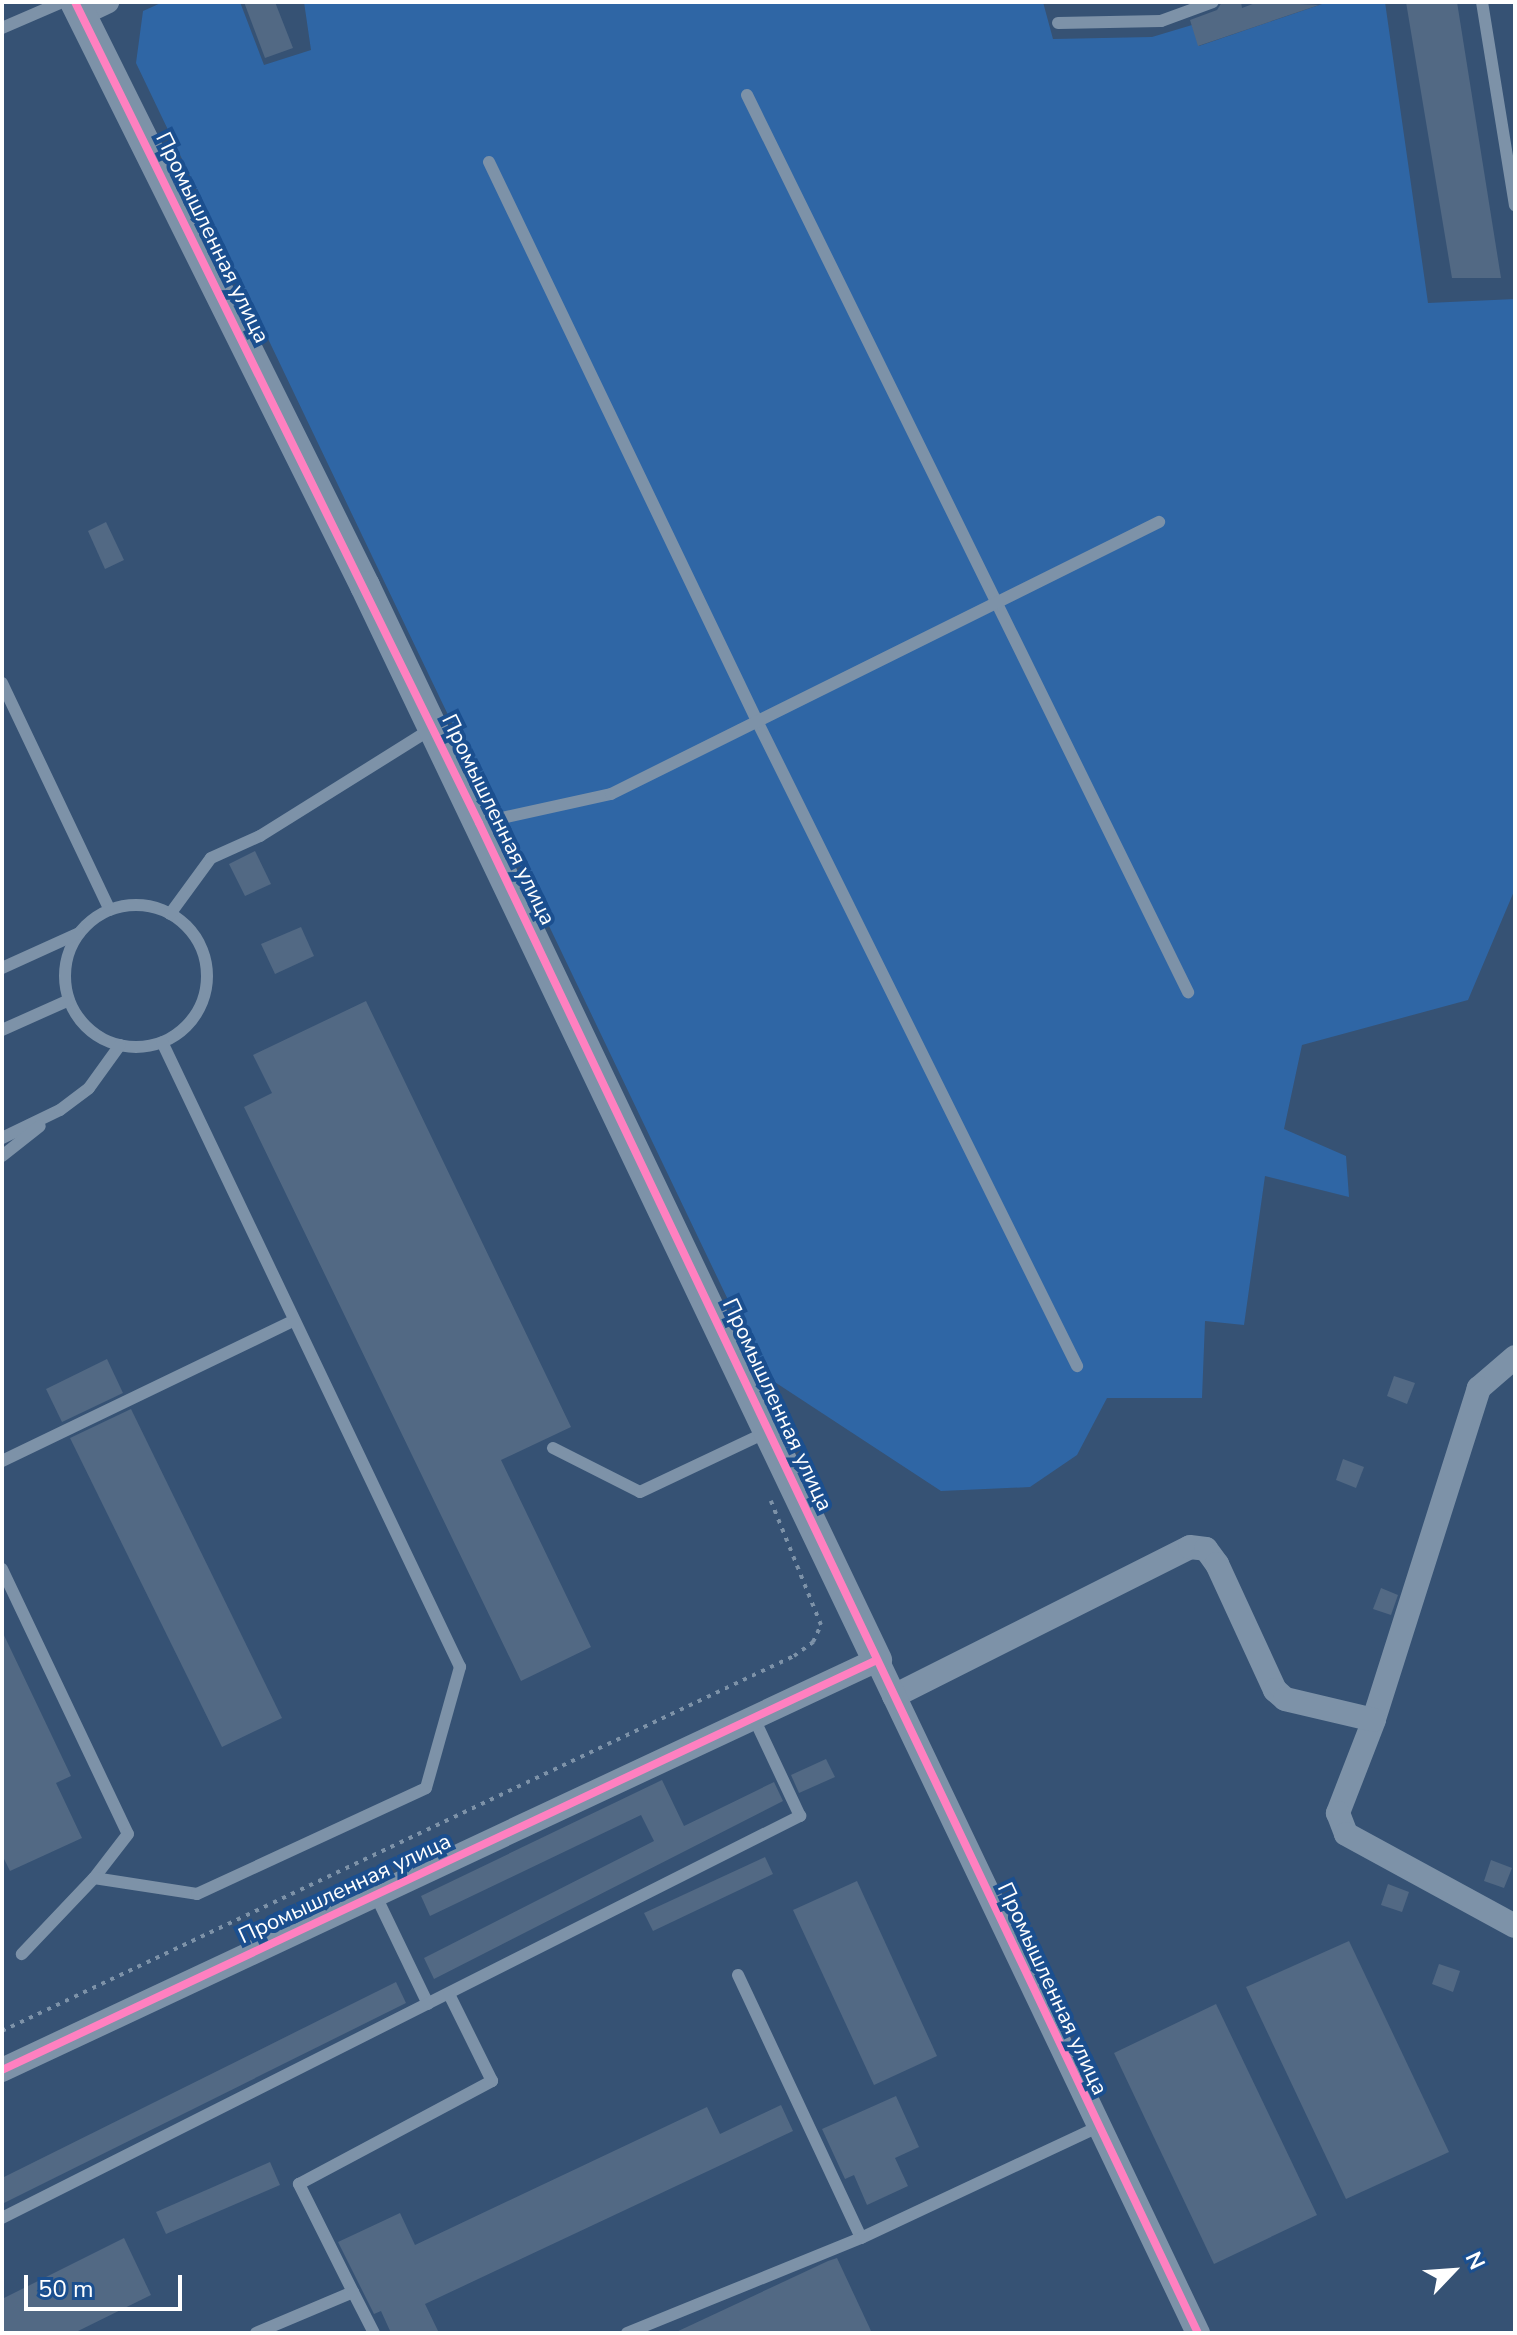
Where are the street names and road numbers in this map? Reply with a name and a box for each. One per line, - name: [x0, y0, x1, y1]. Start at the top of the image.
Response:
- street label: Промышленная улица: [149, 128, 275, 348]
- street label: Промышленная улица: [435, 710, 561, 930]
- street label: Промышленная улица: [716, 1295, 838, 1515]
- street label: Промышленная улица: [235, 1828, 455, 1950]
- street label: Промышленная улица: [991, 1879, 1113, 2099]

